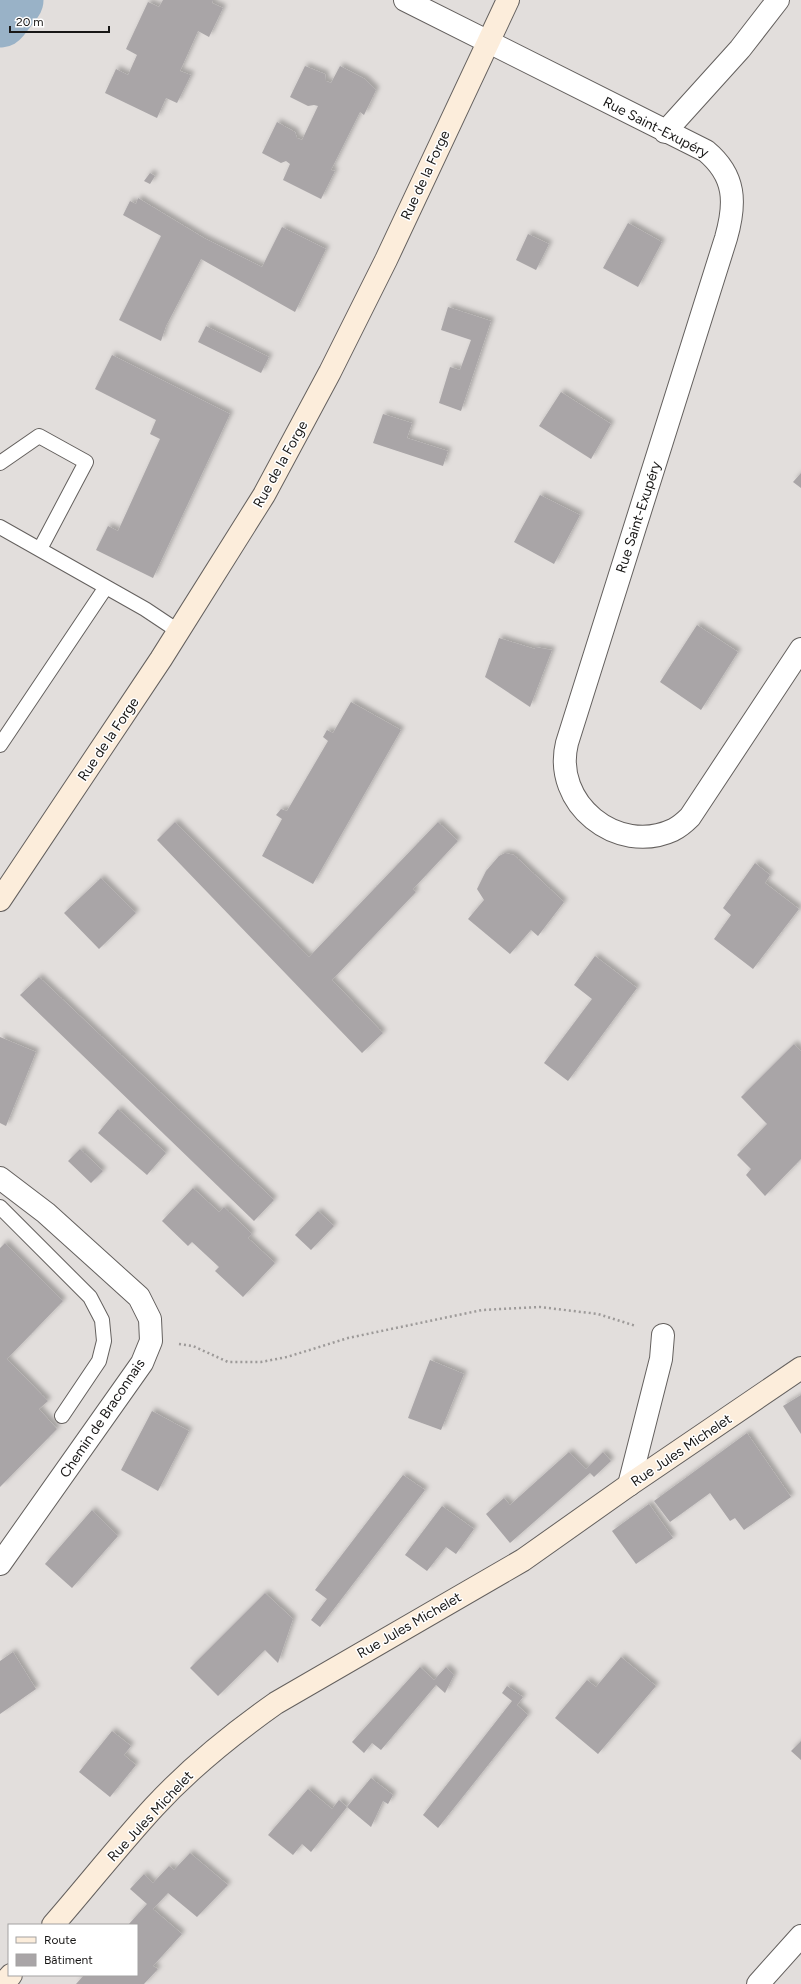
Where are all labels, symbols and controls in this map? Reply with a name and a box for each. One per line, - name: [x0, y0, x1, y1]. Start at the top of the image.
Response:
- scale bar: [10, 8, 109, 34]
- text: 20 m: [16, 15, 44, 29]
- street label: Rue Saint-Exupéry: [600, 93, 712, 162]
- street label: Rue de la Forge: [397, 127, 454, 223]
- street label: Rue de la Forge: [250, 417, 312, 511]
- street label: Rue Saint-Exupéry: [612, 459, 665, 575]
- street label: Rue de la Forge: [74, 694, 143, 784]
- street label: Chemin de Braconnais: [56, 1356, 149, 1481]
- street label: Rue Jules Michelet: [628, 1411, 735, 1490]
- street label: Rue Jules Michelet: [354, 1589, 464, 1662]
- street label: Rue Jules Michelet: [104, 1768, 197, 1865]
- legend: [8, 1924, 138, 1976]
- text: Route: [44, 1933, 77, 1947]
- text: Bâtiment: [44, 1953, 93, 1967]

